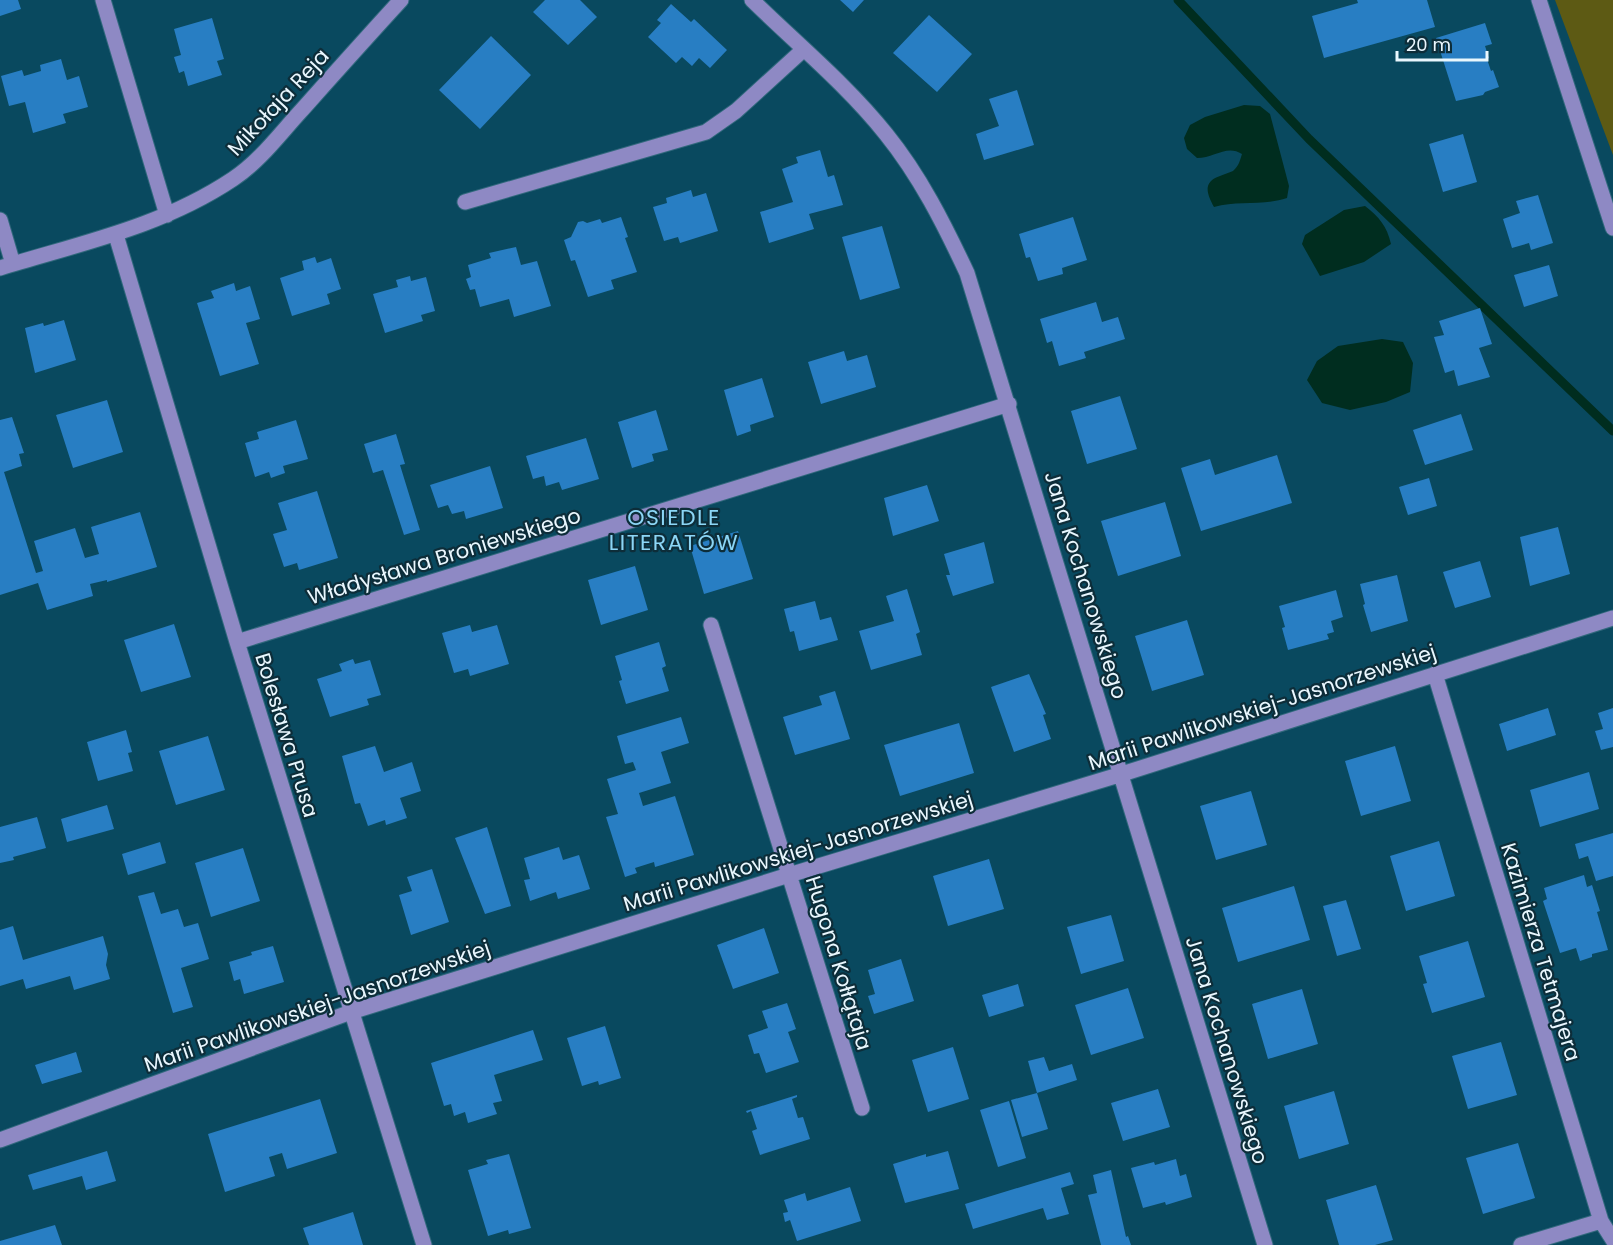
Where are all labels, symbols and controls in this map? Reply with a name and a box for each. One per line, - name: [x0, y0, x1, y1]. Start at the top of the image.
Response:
- scale bar: [1397, 24, 1487, 62]
- text: 20 m: [1406, 32, 1451, 57]
- street label: Mikołaja Reja: [221, 42, 335, 162]
- street label: Jana Kochanowskiego: [1038, 468, 1134, 702]
- street label: Władysława Broniewskiego: [304, 501, 584, 611]
- district label: OSIEDLE LITERATÓW: [609, 502, 739, 558]
- street label: Marii Pawlikowskiej-Jasnorzewskiej: [1084, 637, 1440, 777]
- street label: Bolesława Prusa: [248, 649, 326, 821]
- street label: Marii Pawlikowskiej-Jasnorzewskiej: [620, 784, 976, 918]
- street label: Kazimierza Tetmajera: [1494, 839, 1588, 1065]
- street label: Hugona Kołłątaja: [799, 872, 879, 1054]
- street label: Marii Pawlikowskiej-Jasnorzewskiej: [140, 933, 494, 1079]
- street label: Jana Kochanowskiego: [1179, 933, 1275, 1167]

